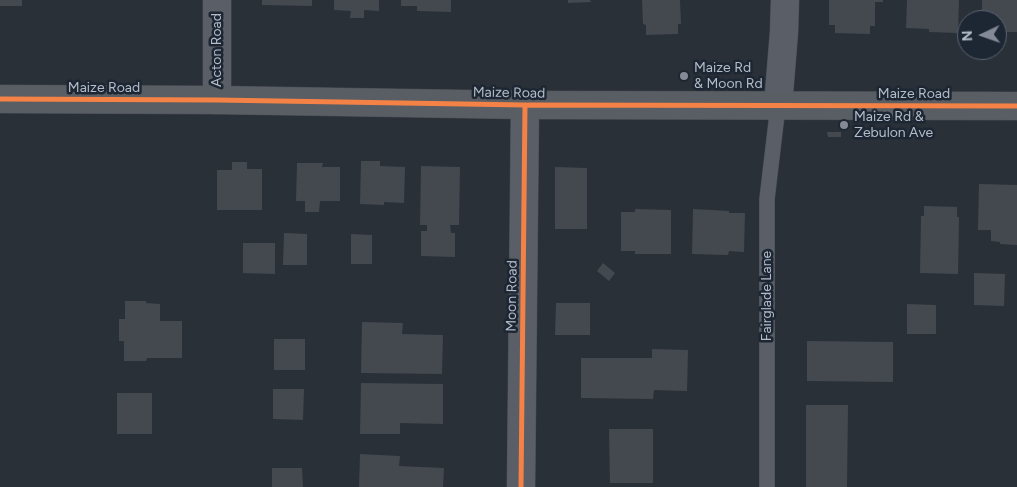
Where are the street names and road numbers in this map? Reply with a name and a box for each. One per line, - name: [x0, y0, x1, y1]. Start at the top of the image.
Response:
- street label: Acton Road: [209, 13, 225, 87]
- street label: Maize Road: [68, 80, 140, 96]
- street label: Maize Road: [473, 84, 545, 102]
- street label: Maize Road: [878, 86, 950, 102]
- street label: Fairglade Lane: [759, 251, 775, 341]
- street label: Moon Road: [503, 260, 521, 332]

